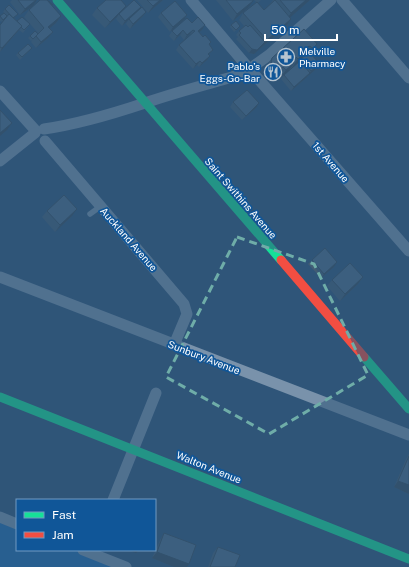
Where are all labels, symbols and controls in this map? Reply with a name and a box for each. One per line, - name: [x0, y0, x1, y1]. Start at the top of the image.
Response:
- scale bar: [265, 16, 337, 42]
- text: 50 m: [271, 23, 299, 37]
- place label: Melville Pharmacy: [299, 45, 346, 69]
- pharmacy icon: Melville Pharmacy: [276, 47, 296, 67]
- place label: Pablo’s Eggs-Go-Bar: [200, 60, 260, 84]
- restaurant icon: Pablo’s Eggs-Go-Bar: [263, 62, 283, 82]
- street label: 1st Avenue: [310, 139, 352, 185]
- street label: Saint Swithins Avenue: [203, 155, 280, 241]
- street label: Auckland Avenue: [98, 205, 160, 274]
- street label: Sunbury Avenue: [166, 338, 242, 376]
- street label: Walton Avenue: [175, 448, 244, 486]
- legend: [16, 499, 156, 551]
- text: Fast: [52, 508, 77, 522]
- text: Jam: [52, 528, 74, 542]

